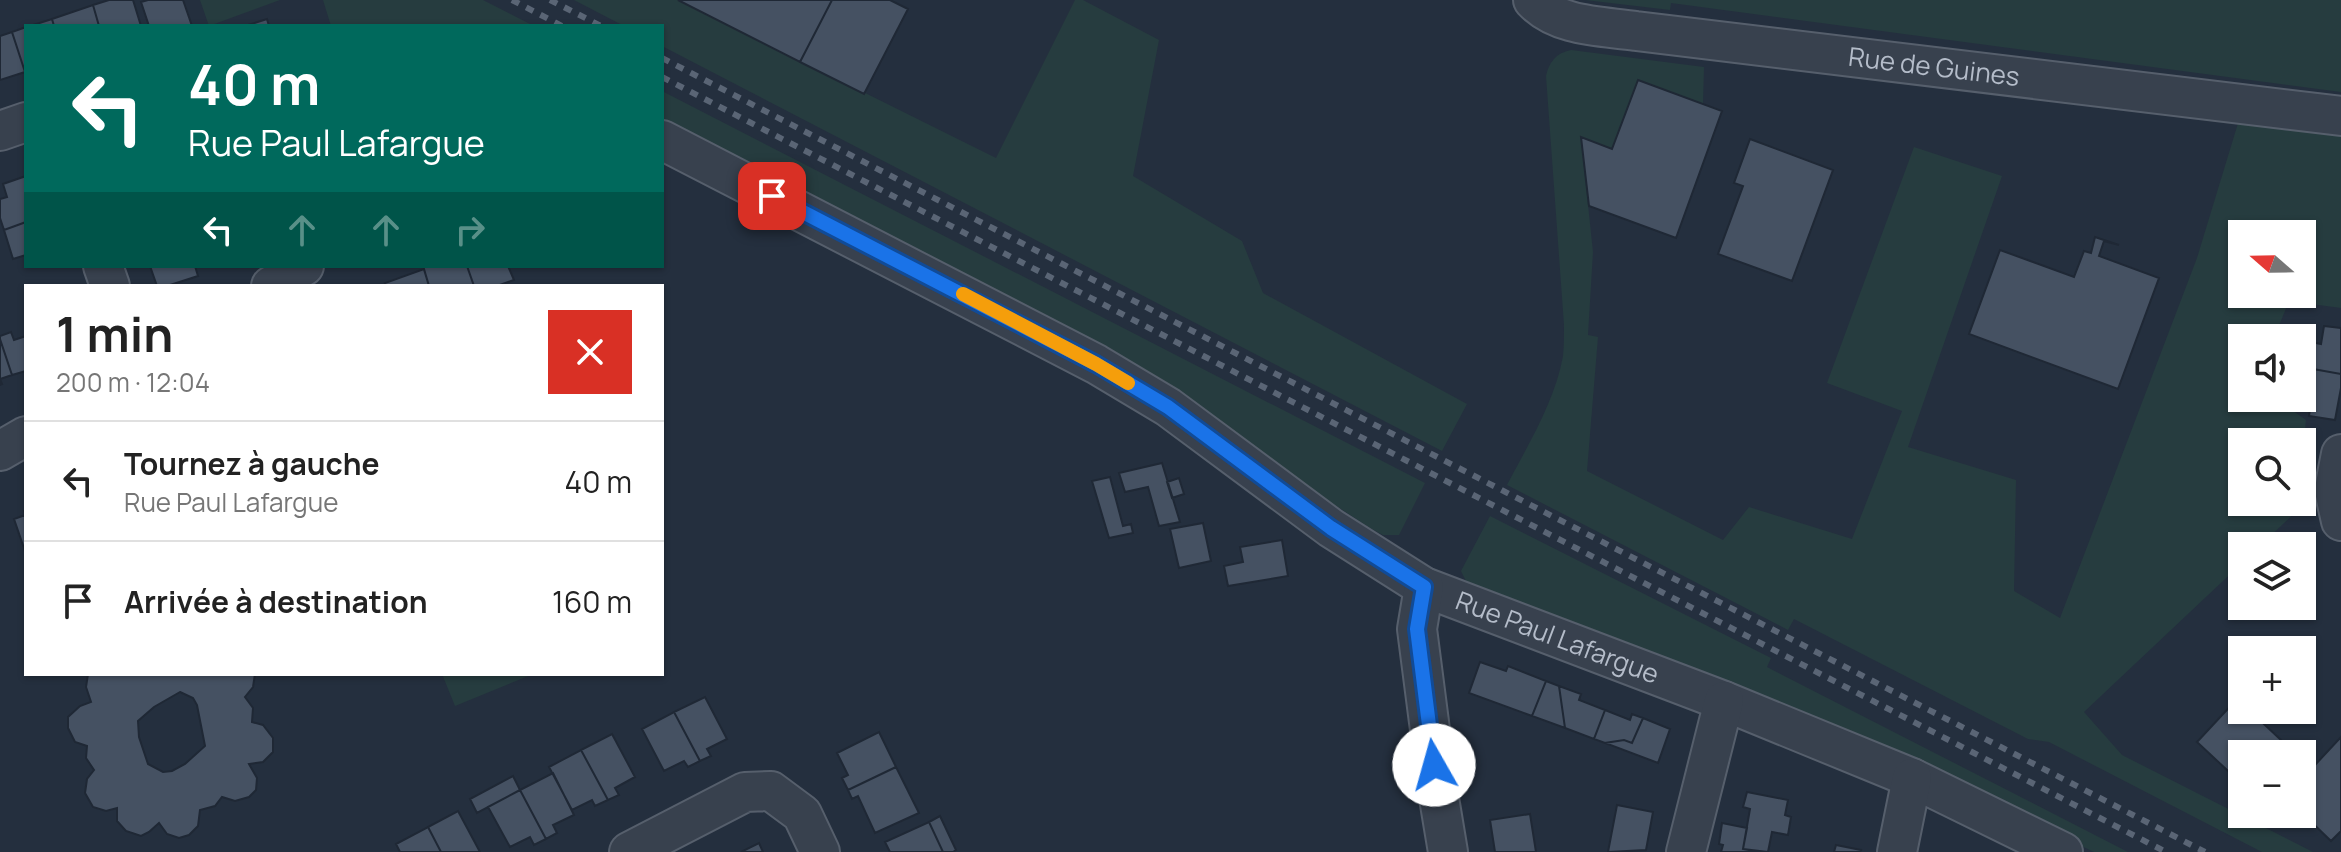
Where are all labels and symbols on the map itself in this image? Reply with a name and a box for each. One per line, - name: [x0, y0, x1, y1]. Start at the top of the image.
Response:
- street label: Rue de Guines: [1846, 38, 2022, 94]
- pin: [738, 162, 806, 230]
- north arrow: [2228, 220, 2316, 308]
- street label: Rue Paul Lafargue: [1451, 582, 1664, 692]
- position arrow: [1392, 723, 1476, 807]

